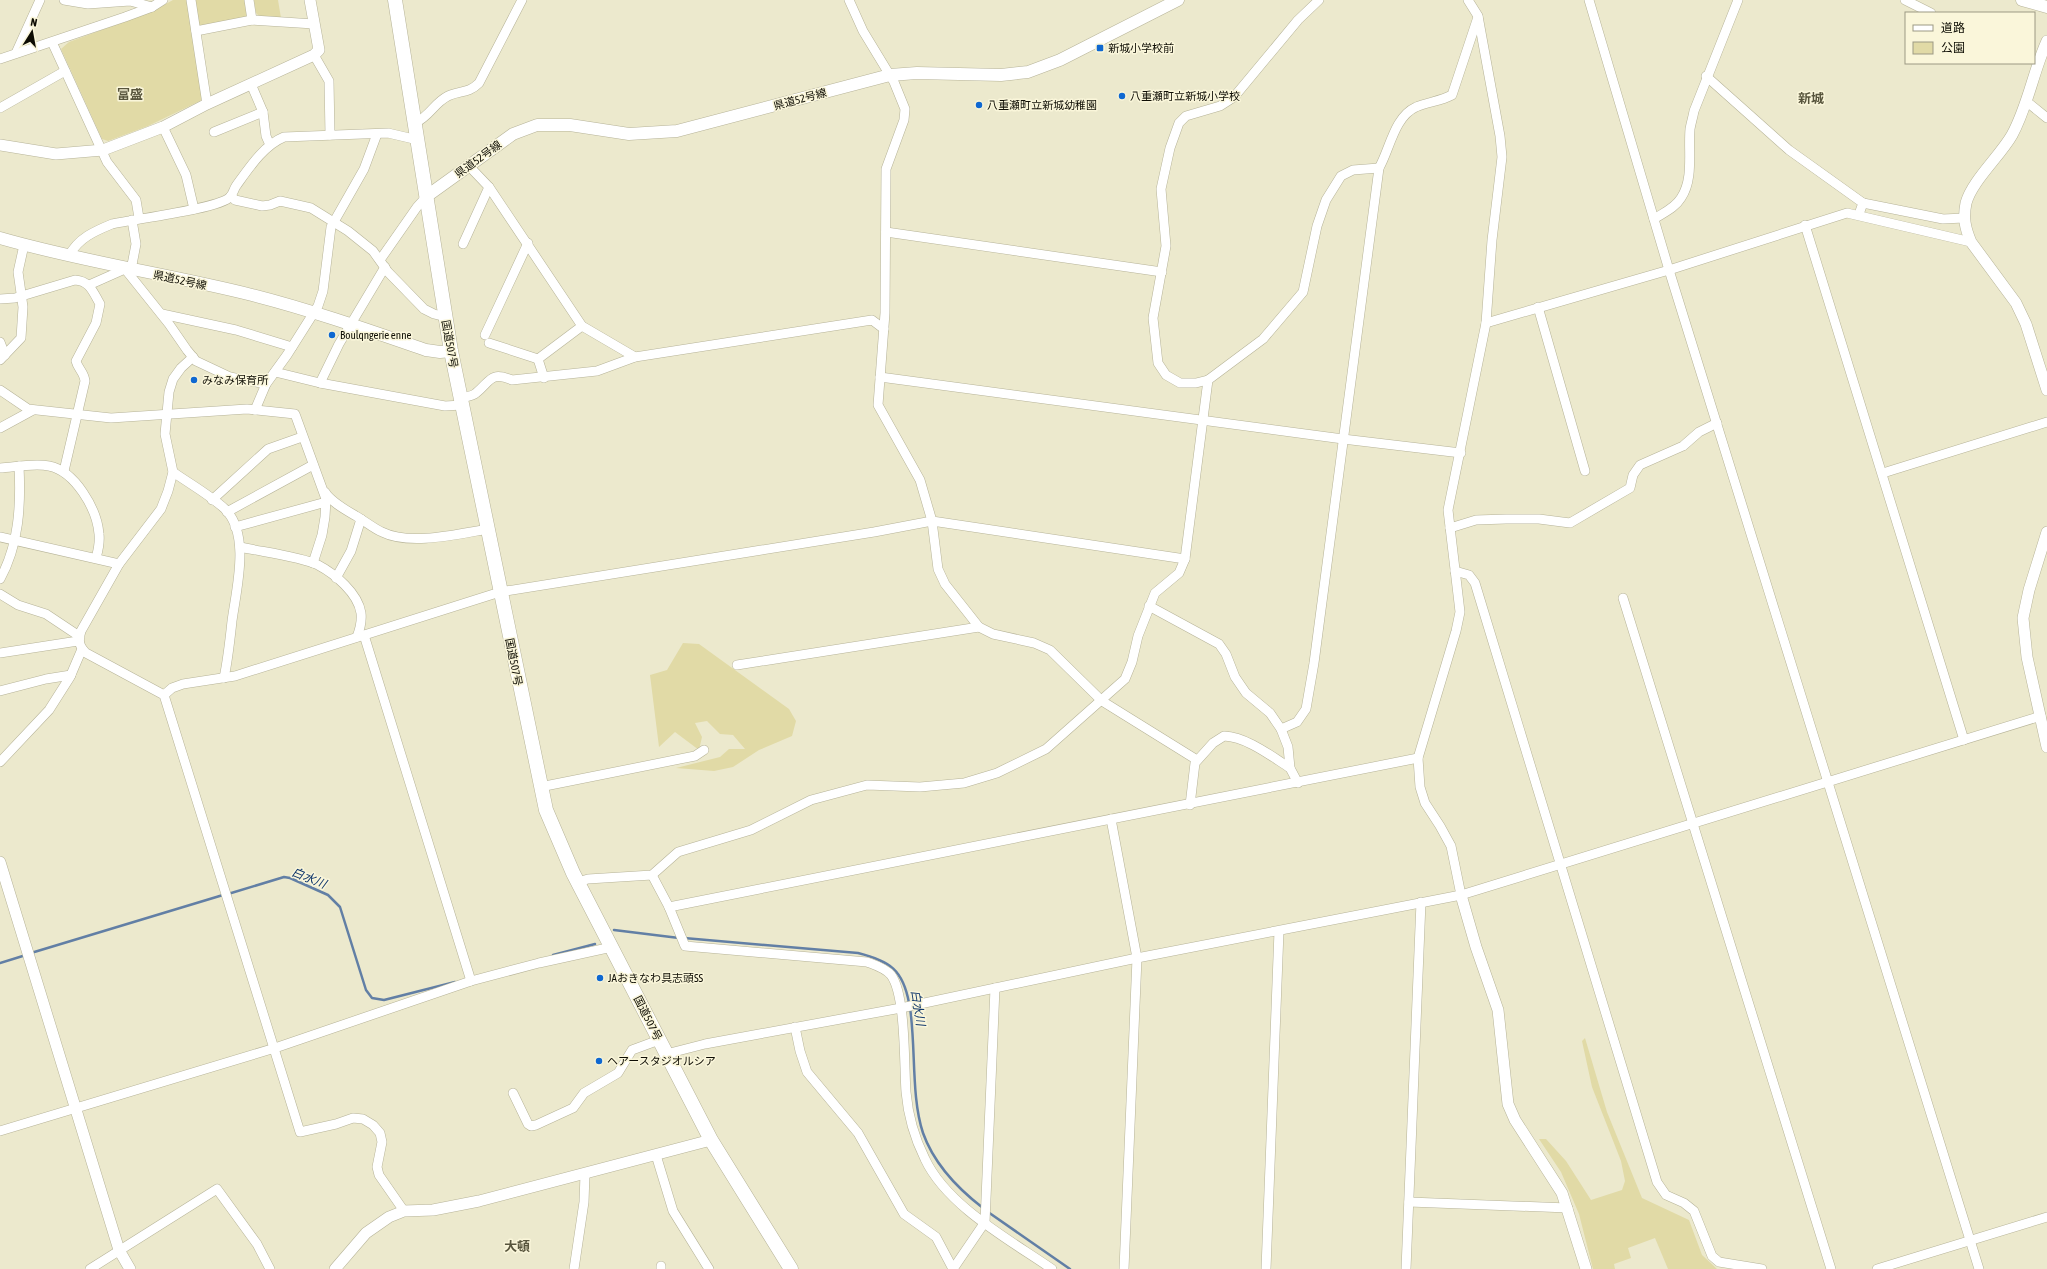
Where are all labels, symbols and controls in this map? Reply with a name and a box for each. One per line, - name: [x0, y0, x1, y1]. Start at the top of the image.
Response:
- north arrow: [12, 12, 52, 52]
- legend: [1905, 12, 2035, 64]
- text: N: [30, 16, 38, 29]
- text: 道路: [1941, 21, 1965, 35]
- text: 公園: [1941, 41, 1965, 55]
- place label: 新城小学校前: [1108, 42, 1174, 54]
- marker: 新城小学校前: [1095, 43, 1105, 53]
- street label: 県道52号線: [772, 86, 828, 112]
- district label: 富盛: [117, 87, 143, 102]
- place label: 八重瀬町立新城小学校: [1130, 90, 1240, 102]
- marker: 八重瀬町立新城小学校: [1117, 91, 1127, 101]
- district label: 新城: [1798, 91, 1824, 106]
- place label: 八重瀬町立新城幼稚園: [987, 99, 1097, 111]
- marker: 八重瀬町立新城幼稚園: [974, 100, 984, 110]
- street label: 県道52号線: [452, 138, 504, 180]
- street label: 県道52号線: [152, 268, 208, 292]
- street label: 国道507号: [440, 319, 460, 369]
- place label: Boulqngerie enne: [340, 329, 412, 341]
- marker: Boulqngerie enne: [327, 330, 337, 340]
- place label: みなみ保育所: [202, 374, 269, 386]
- marker: みなみ保育所: [189, 375, 199, 385]
- street label: 国道507号: [503, 637, 525, 687]
- water label: 白水川: [290, 865, 330, 892]
- place label: JAおきなわ具志頭SS: [608, 972, 704, 984]
- marker: JAおきなわ具志頭SS: [595, 973, 605, 983]
- water label: 白水川: [908, 989, 928, 1029]
- street label: 国道507号: [632, 994, 664, 1042]
- place label: ヘアースタジオルシア: [607, 1055, 716, 1067]
- marker: ヘアースタジオルシア: [594, 1056, 604, 1066]
- district label: 大頓: [504, 1239, 530, 1254]

